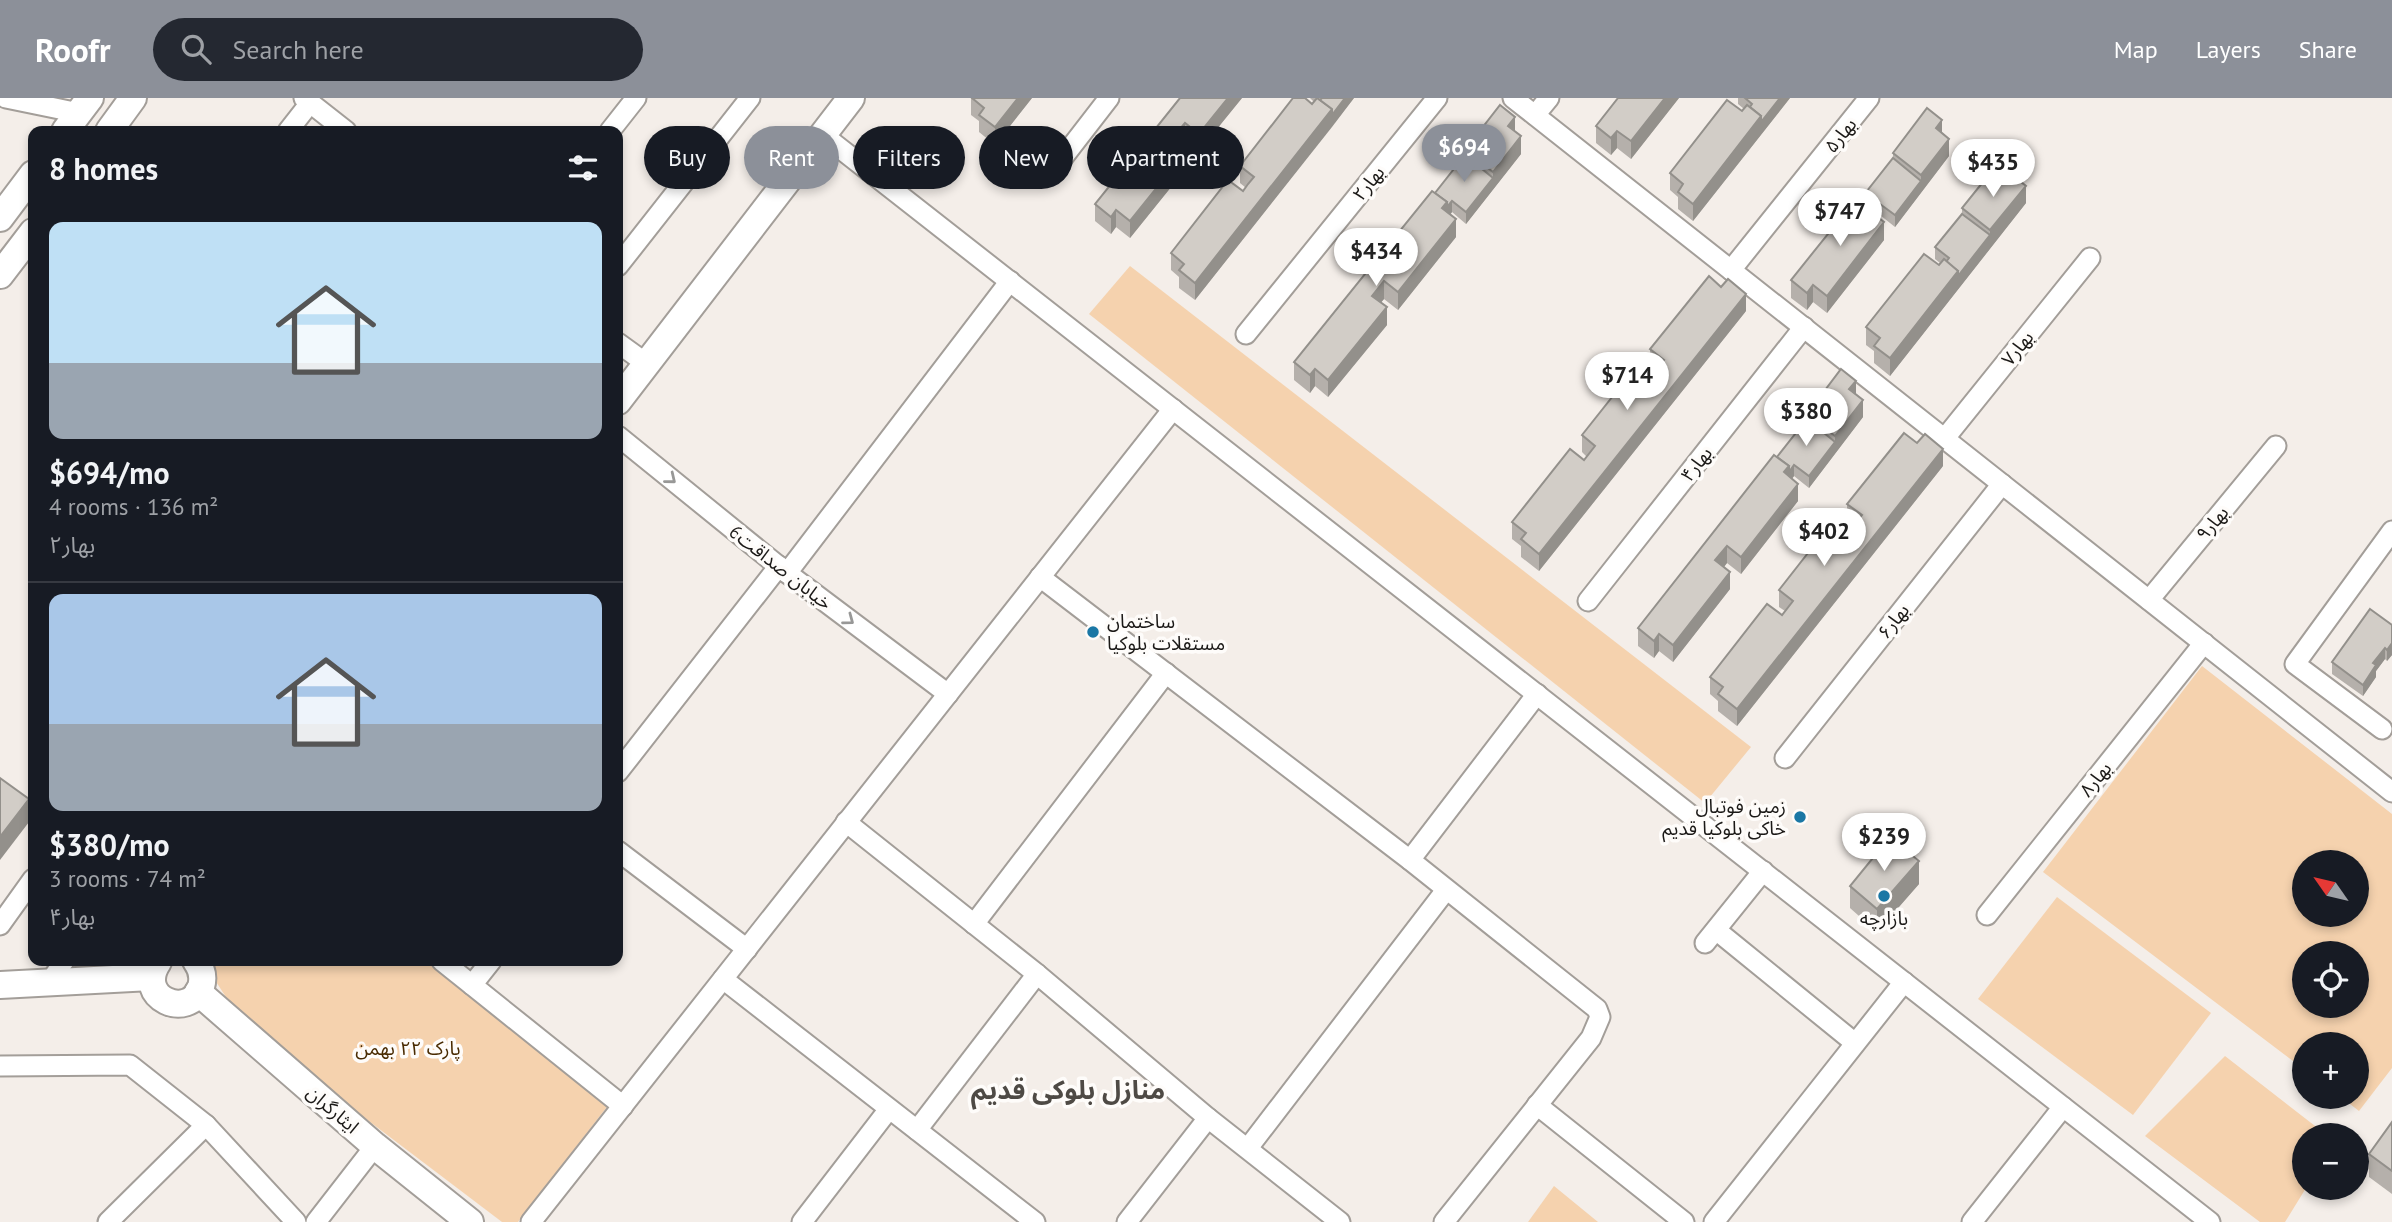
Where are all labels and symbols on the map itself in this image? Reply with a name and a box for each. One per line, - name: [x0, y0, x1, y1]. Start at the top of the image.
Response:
- street label: بهار۵: [1819, 113, 1861, 157]
- pin: $694: [1423, 125, 1505, 184]
- pin: $435: [1952, 140, 2034, 199]
- street label: بهار۲: [1347, 161, 1389, 205]
- pin: $747: [1799, 188, 1881, 248]
- pin: $434: [1335, 228, 1417, 288]
- street label: بهار۷: [1996, 326, 2038, 370]
- pin: $714: [1586, 352, 1668, 412]
- pin: $380: [1765, 388, 1847, 448]
- street label: بهار۴: [1675, 442, 1717, 486]
- one-way arrow: [663, 470, 675, 483]
- street label: بهار۹: [2191, 501, 2233, 545]
- pin: $402: [1783, 508, 1865, 568]
- street label: خیابان صداقت6: [725, 519, 837, 615]
- street label: بهار۶: [1872, 599, 1914, 643]
- place label: ساختمان مستقلات بلوکیا: [1107, 609, 1225, 655]
- one-way arrow: [842, 611, 854, 624]
- marker: ساختمان مستقلات بلوکیا: [1085, 624, 1101, 640]
- street label: بهار۸: [2074, 757, 2116, 801]
- place label: زمین فوتبال خاکی بلوکیا قدیم: [1662, 794, 1786, 843]
- marker: زمین فوتبال خاکی بلوکیا قدیم: [1792, 809, 1808, 825]
- pin: $239: [1843, 814, 1925, 873]
- north arrow: [2292, 850, 2370, 928]
- marker: بازارچه: [1876, 888, 1892, 904]
- place label: بازارچه: [1860, 906, 1908, 931]
- park label: پارک ۲۲ بهمن: [355, 1036, 461, 1061]
- district label: منازل بلوکی قدیم: [971, 1073, 1165, 1110]
- street label: ایثارگران: [302, 1080, 364, 1138]

